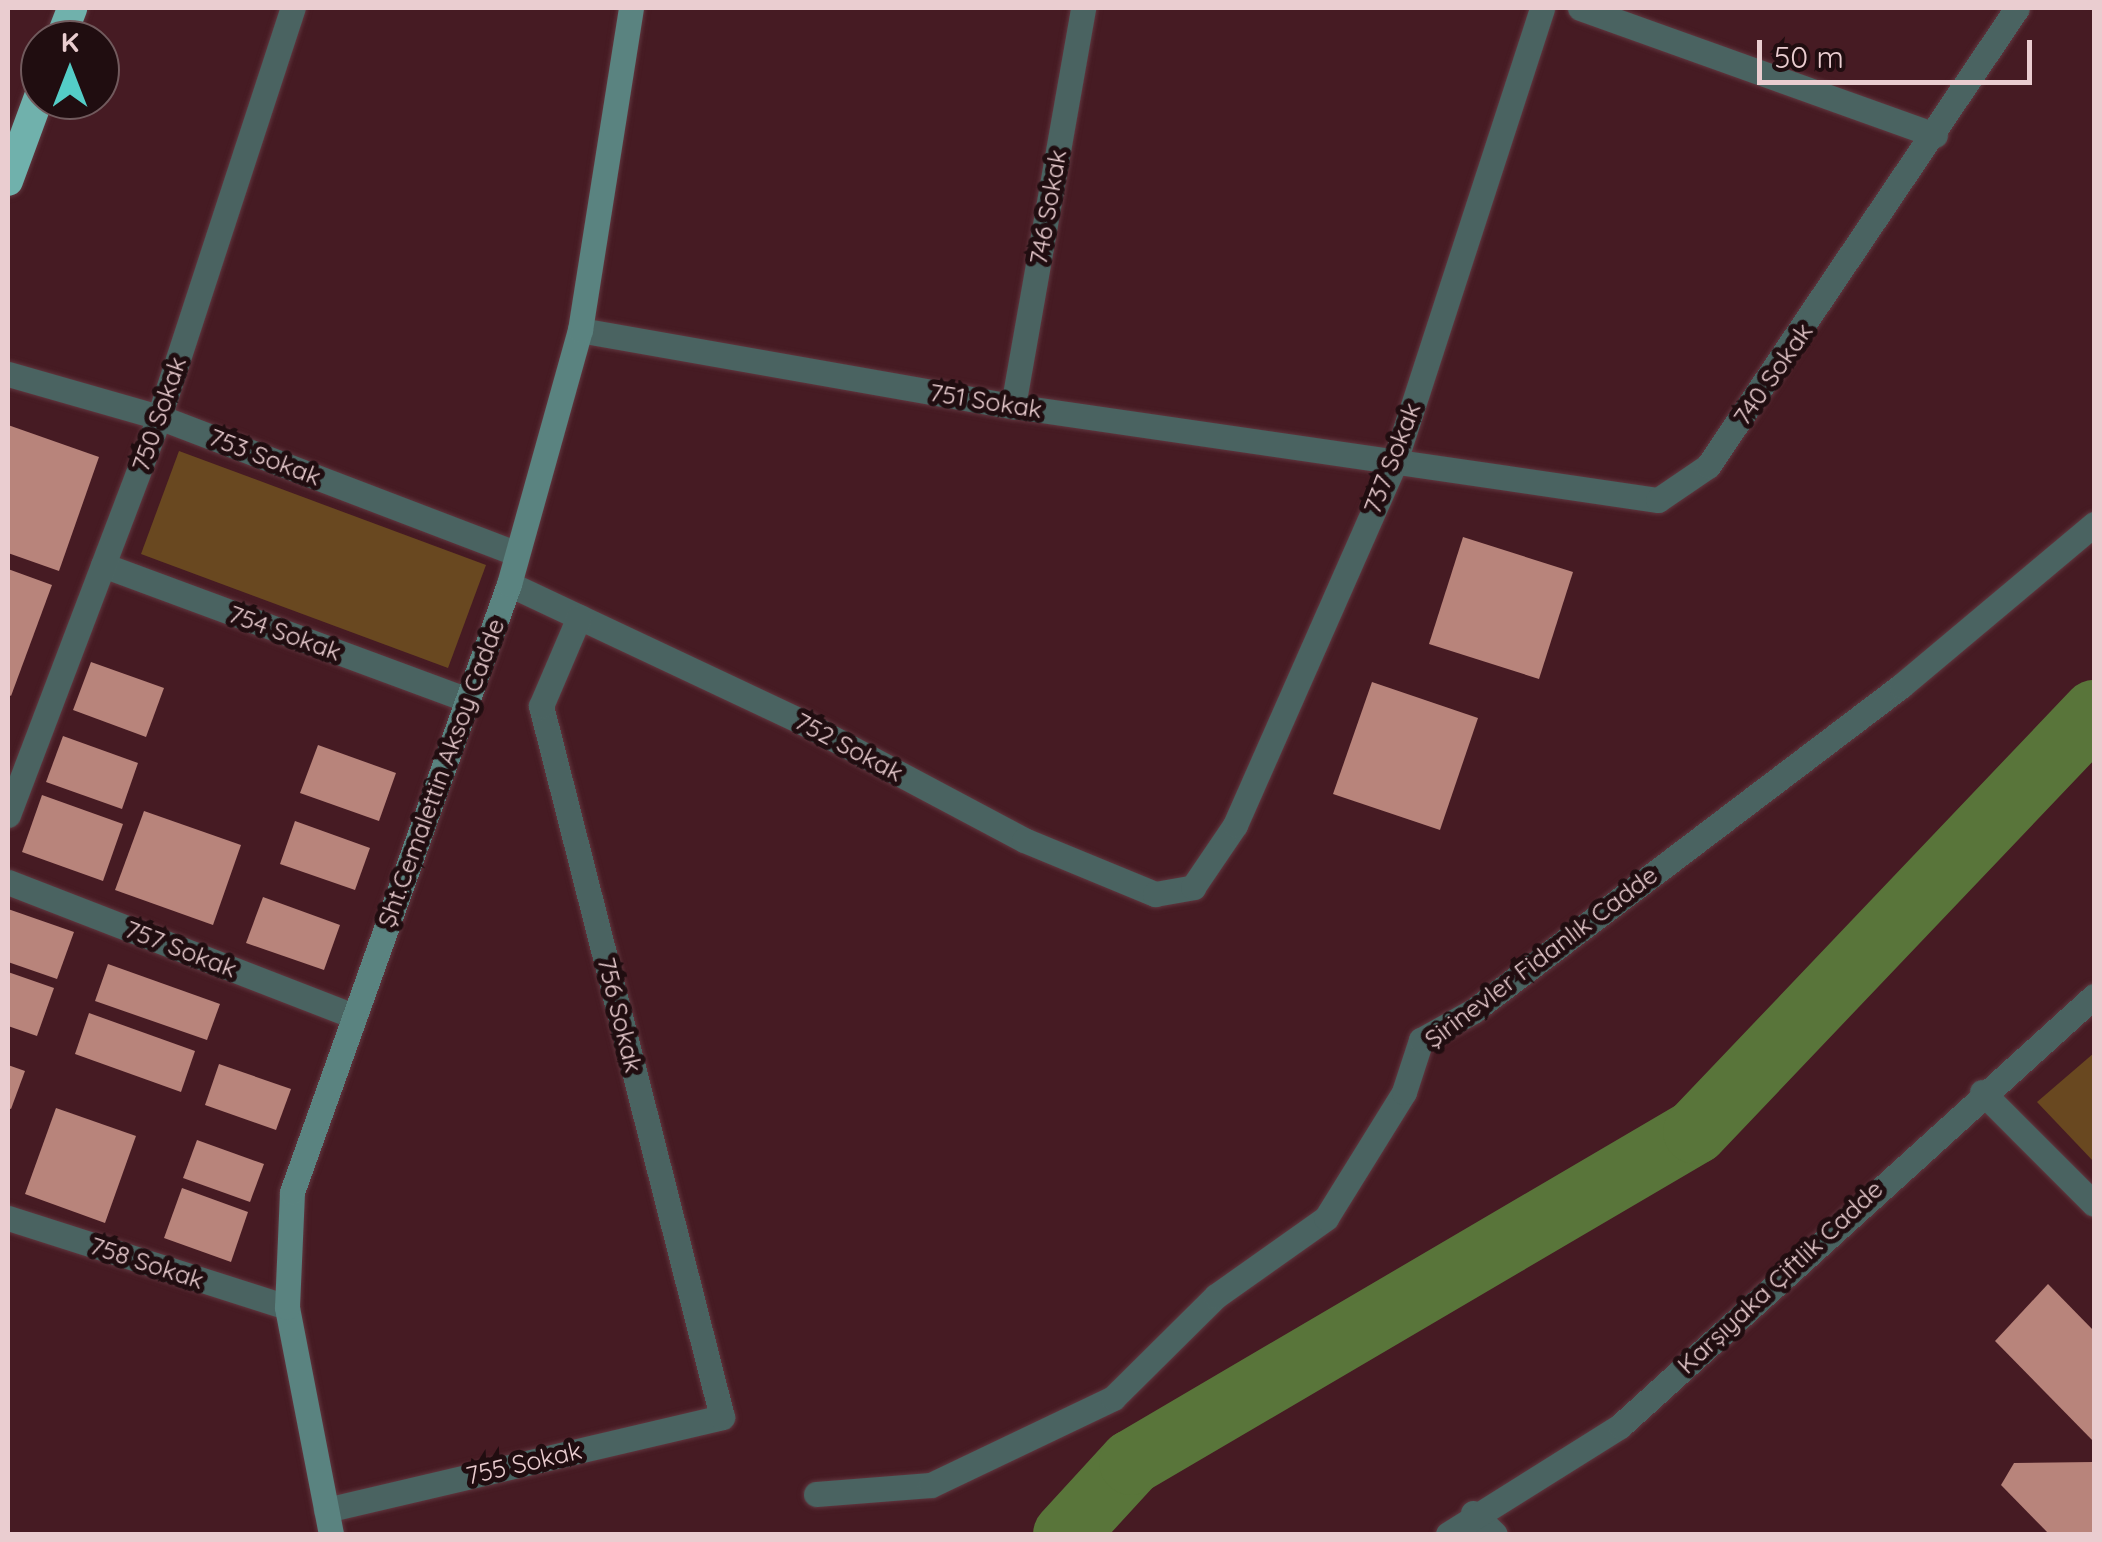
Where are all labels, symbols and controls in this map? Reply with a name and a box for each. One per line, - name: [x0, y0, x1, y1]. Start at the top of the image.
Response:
- north arrow: [20, 20, 120, 120]
- scale bar: [1762, 20, 2037, 82]
- text: K: [61, 24, 79, 59]
- text: 50 m: [1774, 38, 1844, 76]
- street label: 746 Sokak: [1023, 147, 1073, 267]
- street label: 740 Sokak: [1727, 317, 1819, 431]
- street label: 750 Sokak: [125, 353, 193, 475]
- street label: 751 Sokak: [928, 377, 1044, 425]
- street label: 737 Sokak: [1357, 398, 1427, 518]
- street label: 753 Sokak: [205, 422, 325, 492]
- street label: 754 Sokak: [225, 599, 345, 667]
- street label: Şht.Cemalettin Aksoy Cadde: [371, 615, 511, 931]
- street label: 752 Sokak: [790, 706, 908, 788]
- street label: Şirinevler Fidanlık Cadde: [1419, 860, 1663, 1054]
- street label: 757 Sokak: [121, 914, 241, 984]
- street label: 756 Sokak: [591, 954, 649, 1076]
- street label: Karşıyaka Çiftlik Cadde: [1671, 1174, 1889, 1380]
- street label: 758 Sokak: [86, 1231, 208, 1295]
- street label: 755 Sokak: [463, 1435, 585, 1491]

